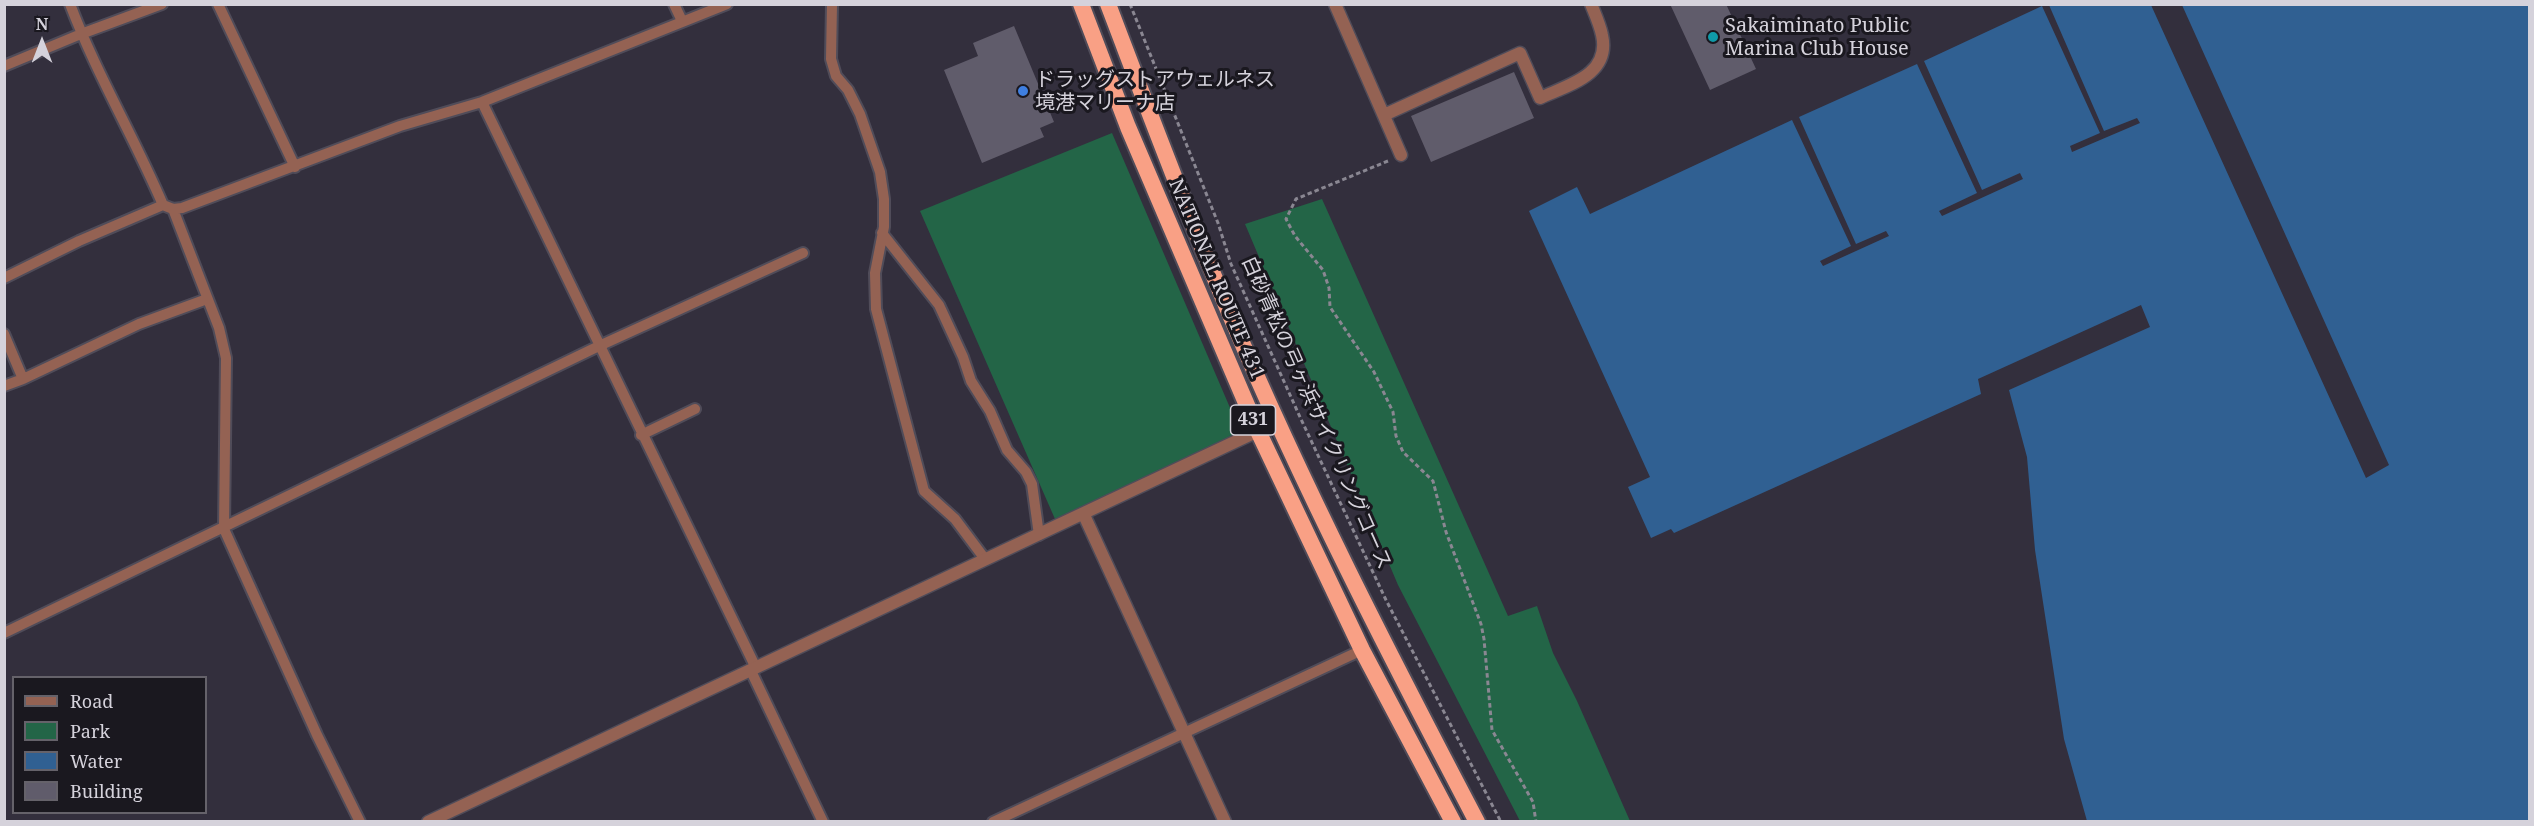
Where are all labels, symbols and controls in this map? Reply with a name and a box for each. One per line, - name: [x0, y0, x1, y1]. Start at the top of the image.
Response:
- north arrow: [12, 12, 72, 72]
- text: N: [36, 13, 48, 35]
- place label: Sakaiminato Public Marina Club House: [1725, 14, 1909, 61]
- marker: Sakaiminato Public Marina Club House: [1706, 30, 1720, 44]
- place label: ドラッグストアウェルネス 境港マリーナ店: [1035, 68, 1275, 115]
- marker: ドラッグストアウェルネス 境港マリーナ店: [1016, 84, 1030, 98]
- street label: NATIONAL ROUTE 431: [1163, 175, 1269, 383]
- street label: 白砂青松の弓ヶ浜サイクリングコース: [1236, 253, 1396, 573]
- road number: 431: [1230, 405, 1276, 435]
- legend: [12, 676, 207, 814]
- text: Road: [70, 689, 113, 713]
- text: Park: [70, 719, 110, 743]
- text: Water: [70, 749, 122, 773]
- text: Building: [70, 779, 143, 803]

